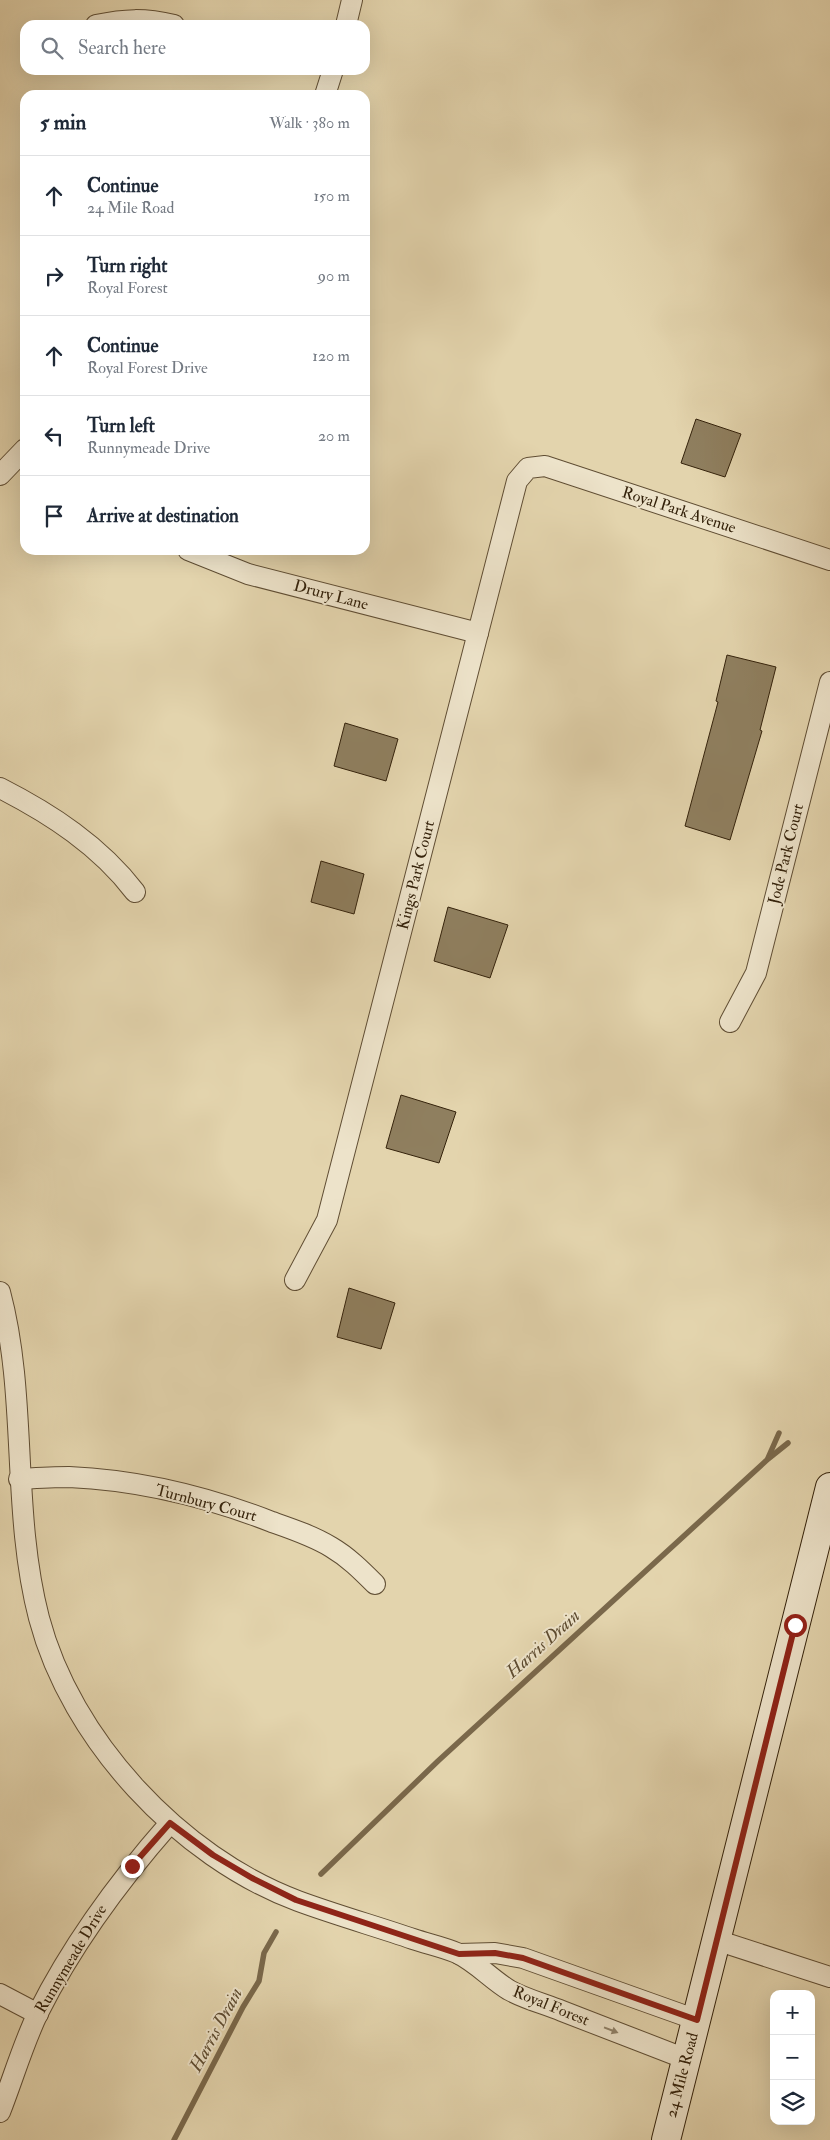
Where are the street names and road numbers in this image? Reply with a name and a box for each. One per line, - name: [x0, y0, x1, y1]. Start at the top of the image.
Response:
- street label: Royal Park Avenue: [619, 482, 739, 538]
- street label: Drury Lane: [291, 575, 371, 615]
- street label: Jode Park Court: [764, 802, 809, 908]
- street label: Kings Park Court: [393, 818, 439, 932]
- street label: Turnbury Court: [153, 1480, 259, 1526]
- street label: Runnymeade Drive: [31, 1901, 111, 2017]
- street label: Royal Forest: [510, 1982, 592, 2030]
- street label: 24 Mile Road: [661, 2030, 703, 2120]

